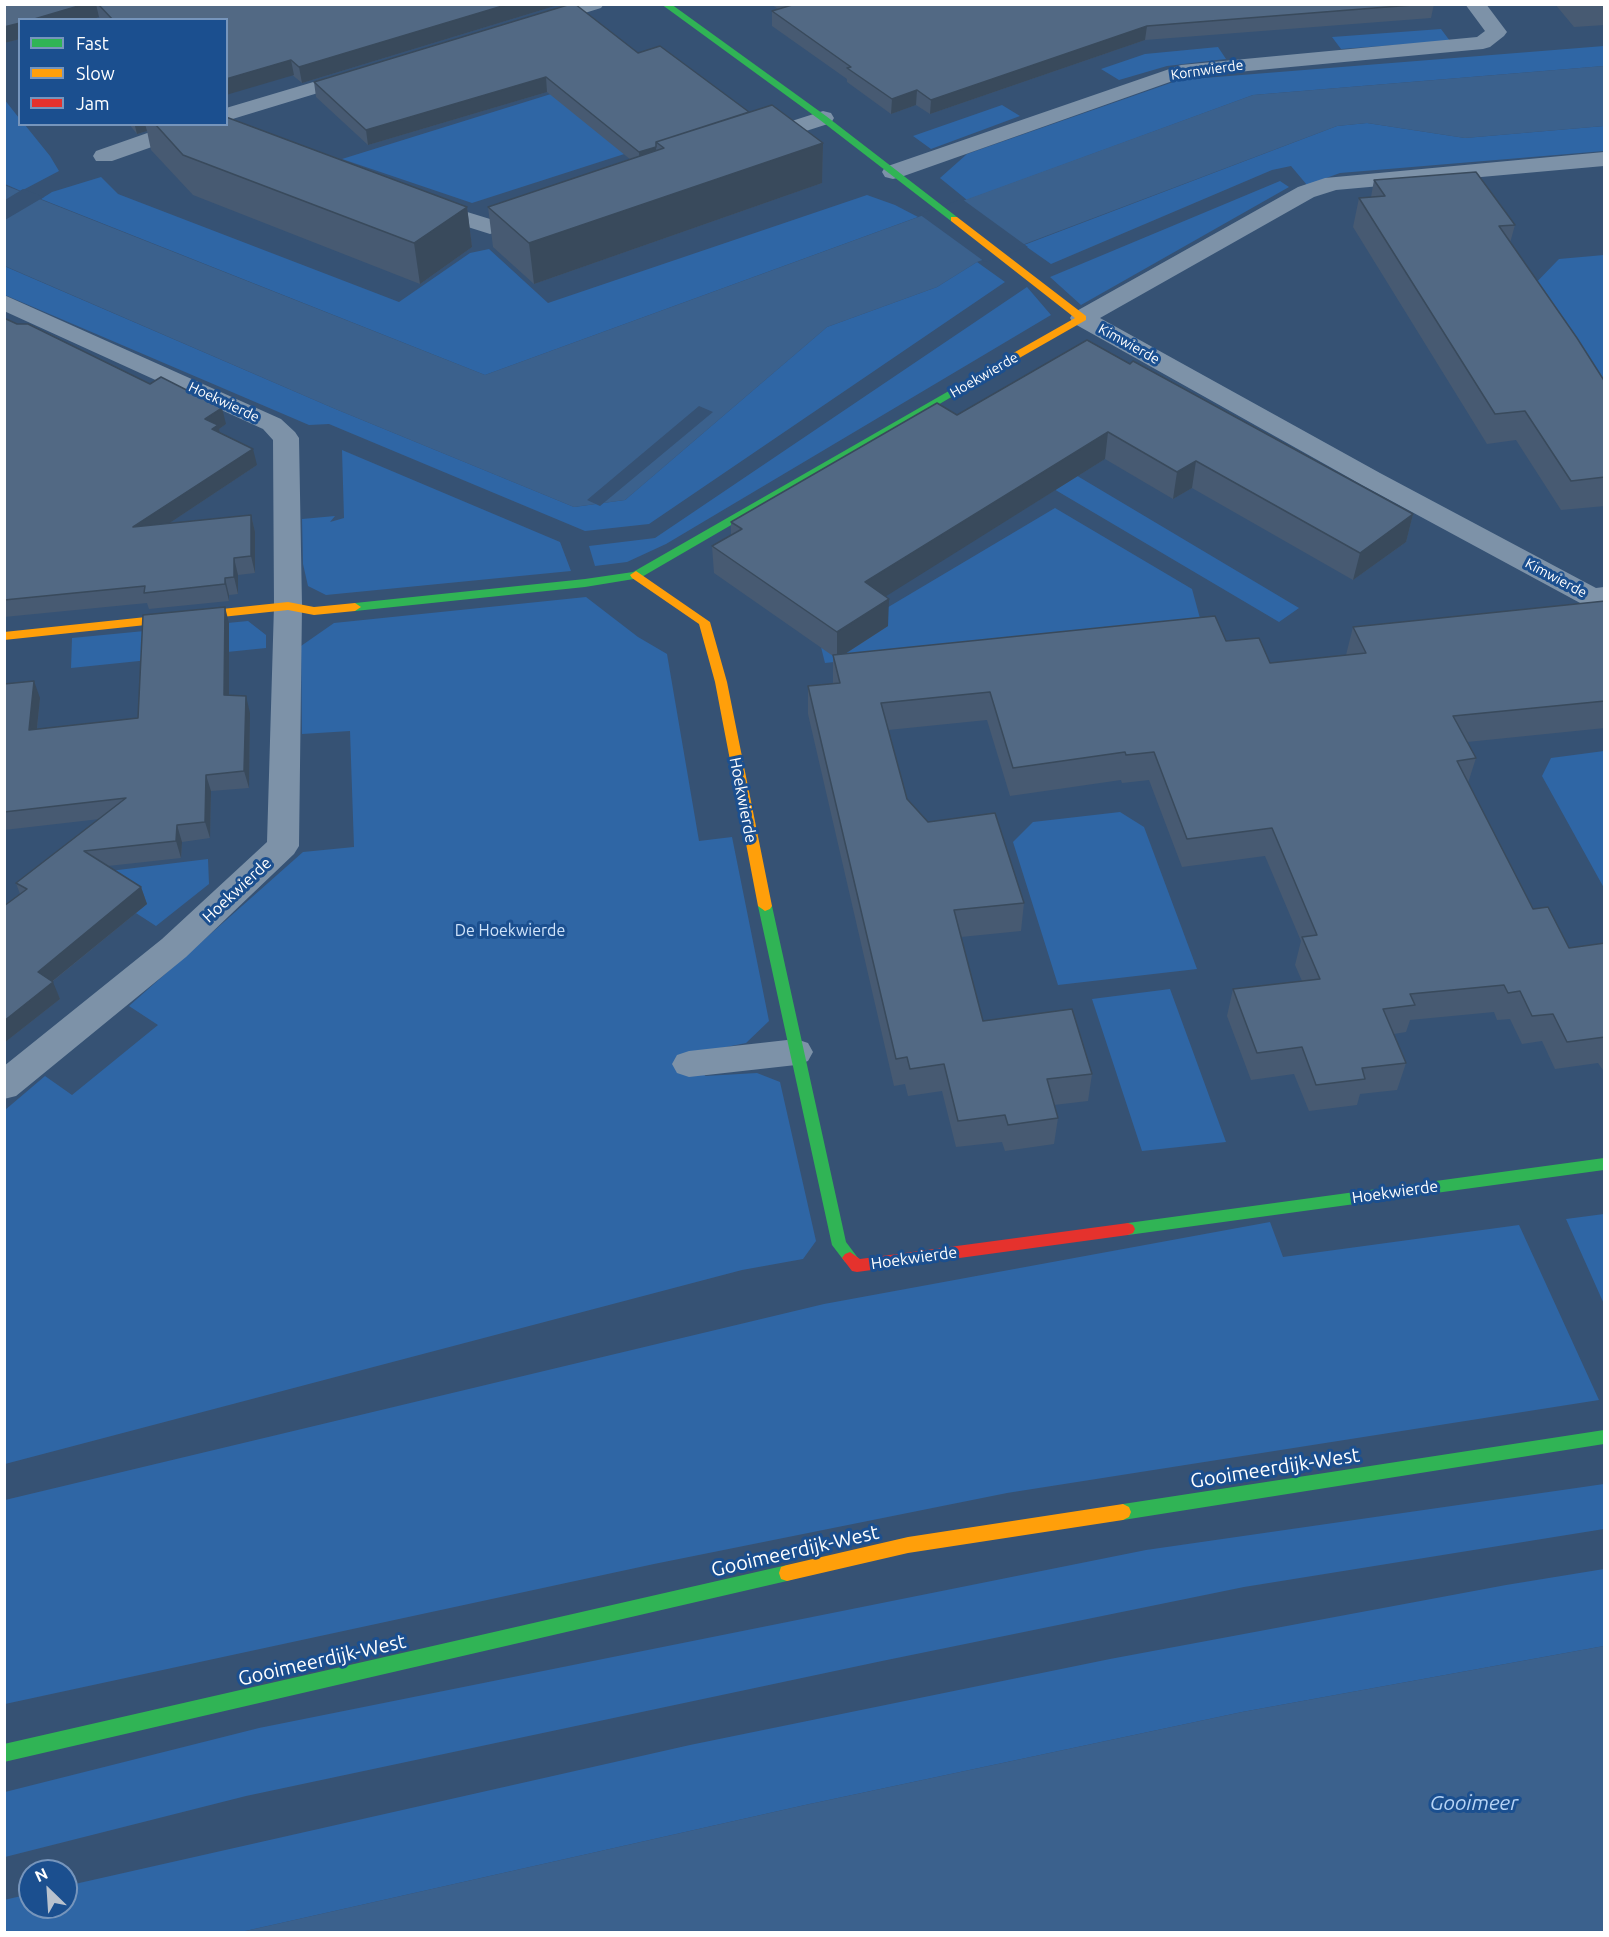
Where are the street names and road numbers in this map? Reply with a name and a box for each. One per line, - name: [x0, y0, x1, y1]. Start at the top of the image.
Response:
- street label: Kornwierde: [1170, 57, 1244, 83]
- street label: Kimwierde: [1095, 320, 1163, 368]
- street label: Hoekwierde: [947, 349, 1021, 401]
- street label: Hoekwierde: [186, 378, 262, 426]
- street label: Kimwierde: [1522, 555, 1590, 601]
- street label: Hoekwierde: [725, 756, 761, 844]
- street label: Hoekwierde: [199, 853, 275, 927]
- street label: Hoekwierde: [1351, 1176, 1439, 1208]
- street label: Hoekwierde: [870, 1242, 958, 1274]
- street label: Gooimeerdijk-West: [1189, 1443, 1361, 1493]
- street label: Gooimeerdijk-West: [709, 1520, 881, 1582]
- street label: Gooimeerdijk-West: [236, 1629, 408, 1691]

